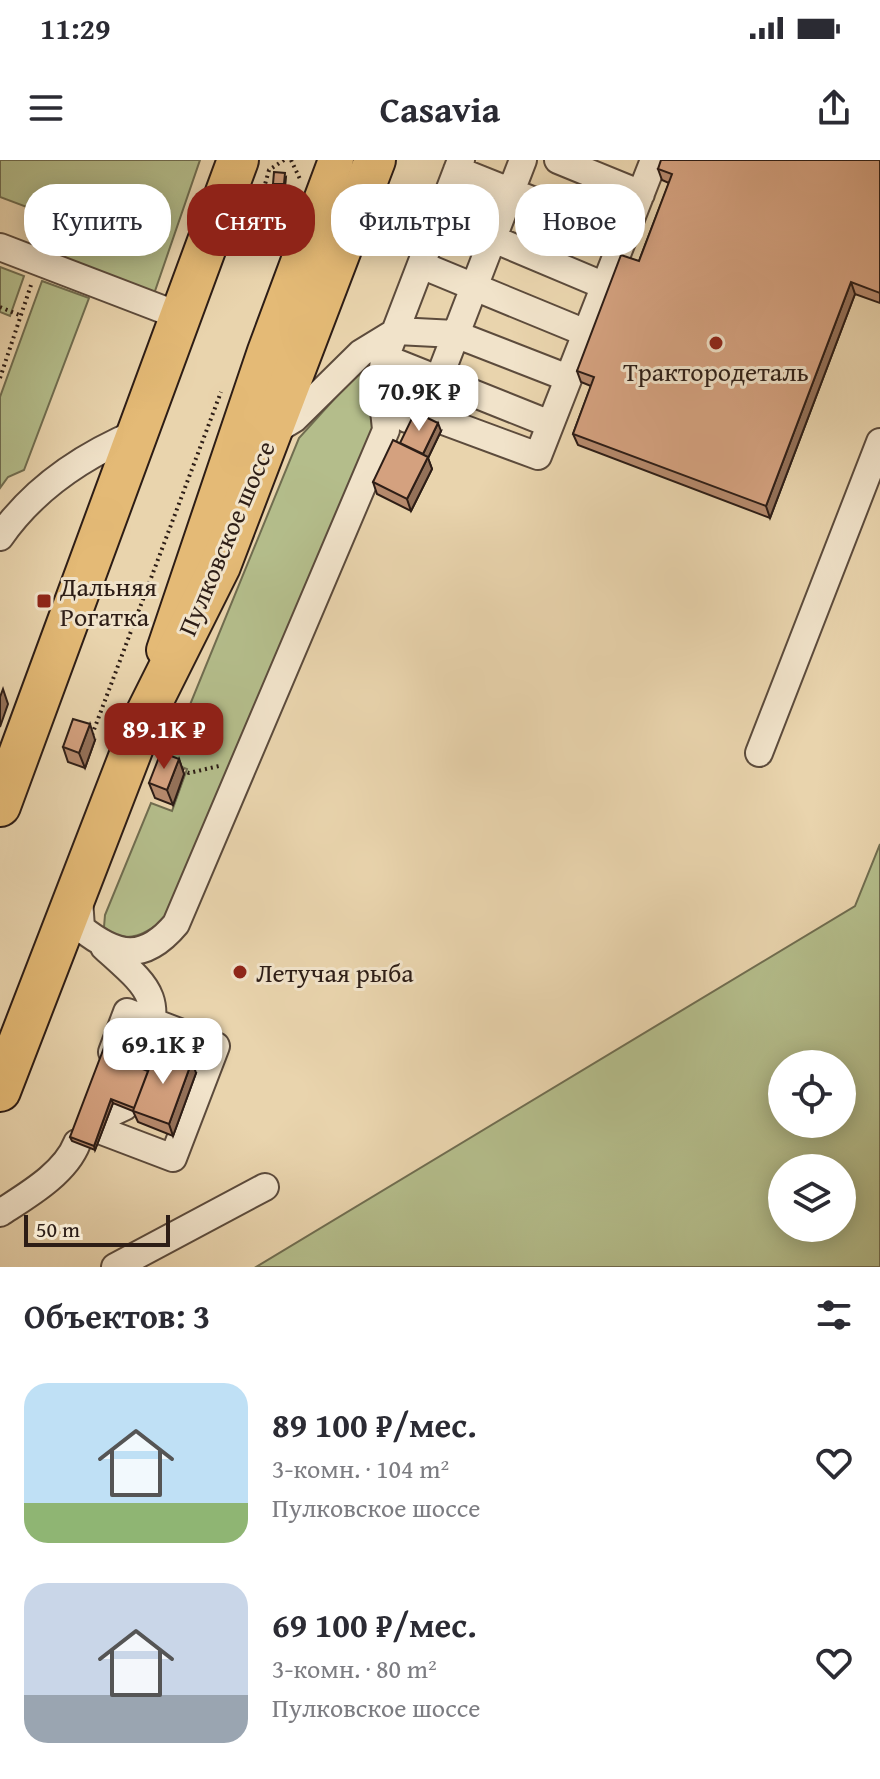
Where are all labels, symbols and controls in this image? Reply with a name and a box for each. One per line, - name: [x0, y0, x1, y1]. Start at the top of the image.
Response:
- text: 11:29: [40, 6, 111, 50]
- text: Casavia: [380, 82, 500, 135]
- icon: menu: [24, 86, 68, 130]
- icon: share: [812, 86, 856, 130]
- chip: Купить: [24, 184, 171, 256]
- chip: Снять: [187, 184, 315, 256]
- chip: Фильтры: [331, 184, 499, 256]
- chip: Новое: [515, 184, 645, 256]
- marker: Трактородеталь: [707, 334, 725, 352]
- place label: Трактородеталь: [623, 352, 809, 391]
- pin: 70.9K ₽: [345, 365, 493, 433]
- text: 70.9K ₽: [377, 371, 461, 410]
- street label: Пулковское шоссе: [167, 434, 285, 642]
- place label: Дальняя Рогатка: [59, 567, 157, 636]
- marker: Дальняя Рогатка: [35, 592, 53, 610]
- pin: 89.1K ₽: [90, 703, 238, 771]
- text: 89.1K ₽: [122, 709, 206, 748]
- place label: Летучая рыба: [256, 953, 414, 992]
- marker: Летучая рыба: [231, 963, 249, 981]
- pin: 69.1K ₽: [89, 1018, 237, 1086]
- text: 69.1K ₽: [121, 1024, 205, 1063]
- map controls: [768, 1050, 856, 1242]
- button: locate: [768, 1050, 856, 1138]
- button: layers: [768, 1154, 856, 1242]
- scale bar: [24, 1211, 170, 1247]
- text: 50 m: [36, 1213, 80, 1245]
- text: Объектов: 3: [24, 1291, 210, 1340]
- icon: filters: [812, 1293, 856, 1337]
- text: 89 100 ₽/мес.: [272, 1400, 477, 1449]
- icon: home: [88, 1415, 184, 1511]
- icon: heart: [812, 1441, 856, 1485]
- text: 3-комн. · 104 m²: [272, 1449, 449, 1488]
- text: Пулковское шоссе: [272, 1488, 480, 1527]
- text: 69 100 ₽/мес.: [272, 1600, 477, 1649]
- icon: home: [88, 1615, 184, 1711]
- icon: heart: [812, 1641, 856, 1685]
- text: 3-комн. · 80 m²: [272, 1649, 437, 1688]
- text: Пулковское шоссе: [272, 1688, 480, 1727]

